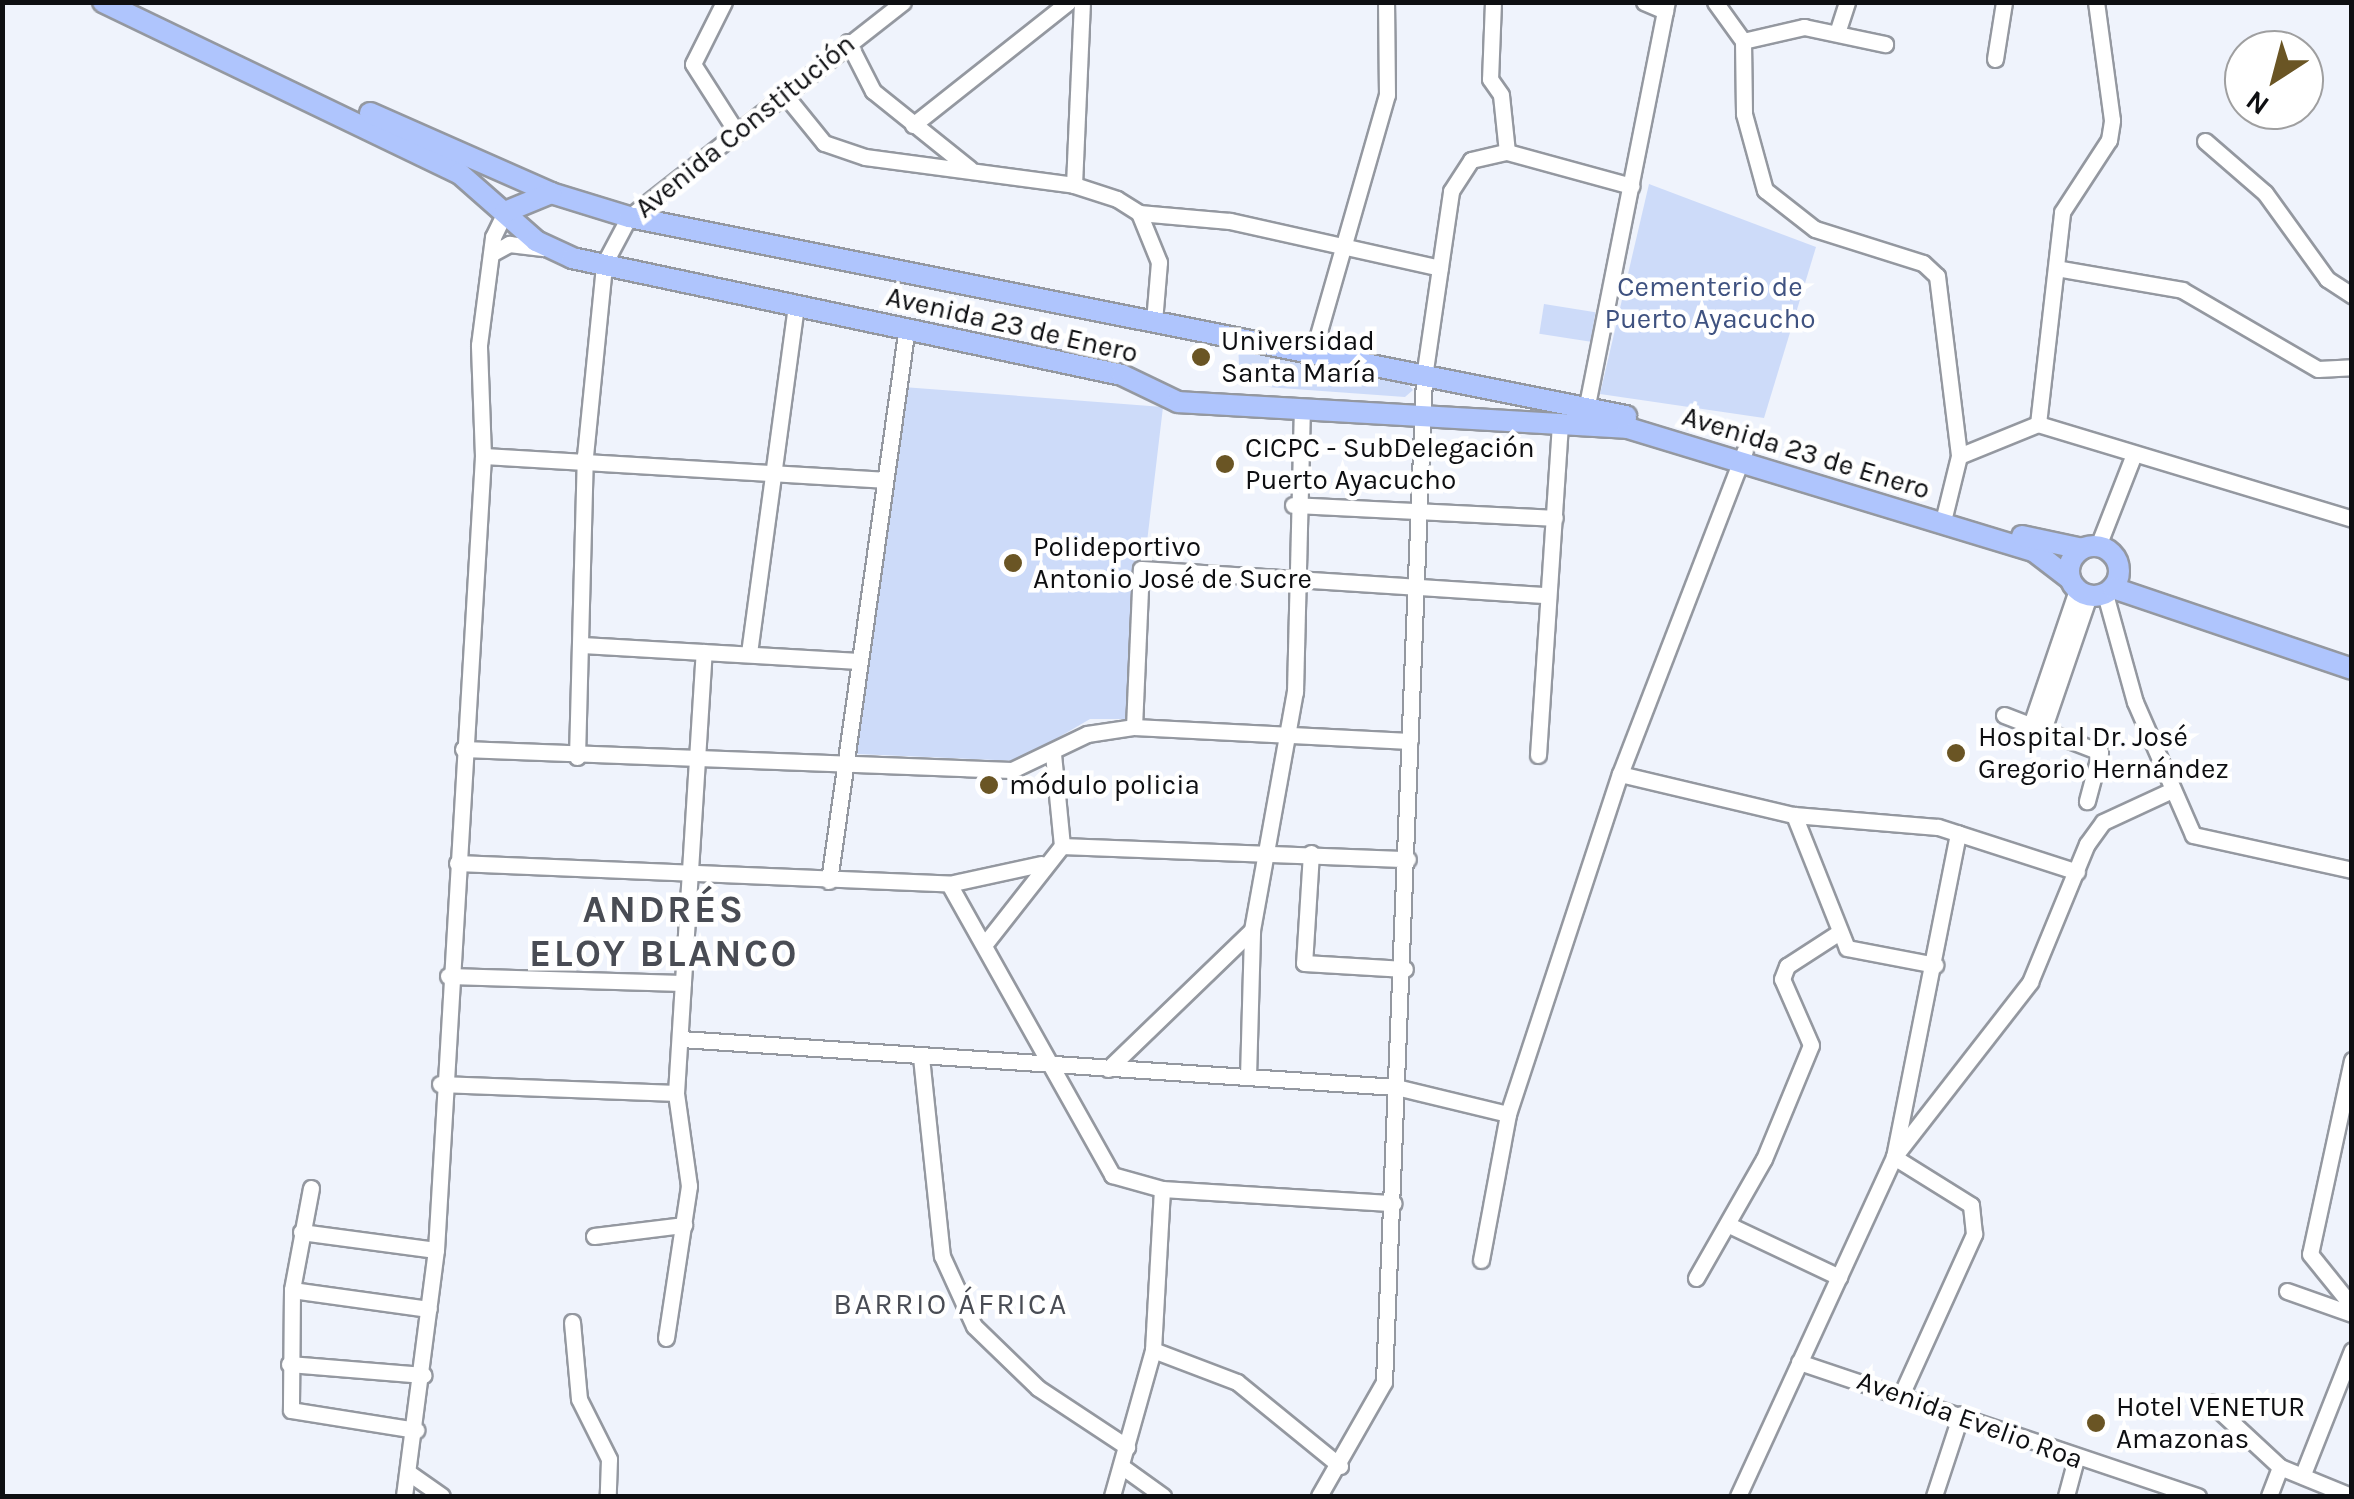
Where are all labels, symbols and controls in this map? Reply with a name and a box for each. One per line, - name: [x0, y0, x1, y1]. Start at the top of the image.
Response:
- street label: Avenida Constitución: [628, 27, 862, 225]
- north arrow: [2224, 30, 2324, 130]
- text: N: [2239, 84, 2275, 122]
- park label: Cementerio de Puerto Ayacucho: [1604, 270, 1816, 336]
- street label: Avenida 23 de Enero: [883, 280, 1141, 370]
- place label: Universidad Santa María: [1221, 324, 1376, 390]
- marker: Universidad Santa María: [1190, 346, 1212, 368]
- street label: Avenida 23 de Enero: [1678, 399, 1934, 507]
- place label: CICPC - SubDelegación Puerto Ayacucho: [1245, 431, 1535, 497]
- marker: CICPC - SubDelegación Puerto Ayacucho: [1214, 453, 1236, 475]
- place label: Polideportivo Antonio José de Sucre: [1033, 530, 1312, 596]
- marker: Polideportivo Antonio José de Sucre: [1002, 552, 1024, 574]
- place label: Hospital Dr. José Gregorio Hernández: [1978, 720, 2229, 786]
- marker: Hospital Dr. José Gregorio Hernández: [1943, 740, 1969, 766]
- place label: módulo policia: [1009, 768, 1200, 802]
- marker: módulo policia: [978, 774, 1000, 796]
- district label: ANDRÉS ELOY BLANCO: [529, 887, 799, 976]
- district label: BARRIO ÁFRICA: [833, 1286, 1069, 1322]
- street label: Avenida Evelio Roa: [1852, 1364, 2088, 1476]
- place label: Hotel VENETUR Amazonas: [2116, 1390, 2305, 1456]
- marker: Hotel VENETUR Amazonas: [2085, 1412, 2107, 1434]

